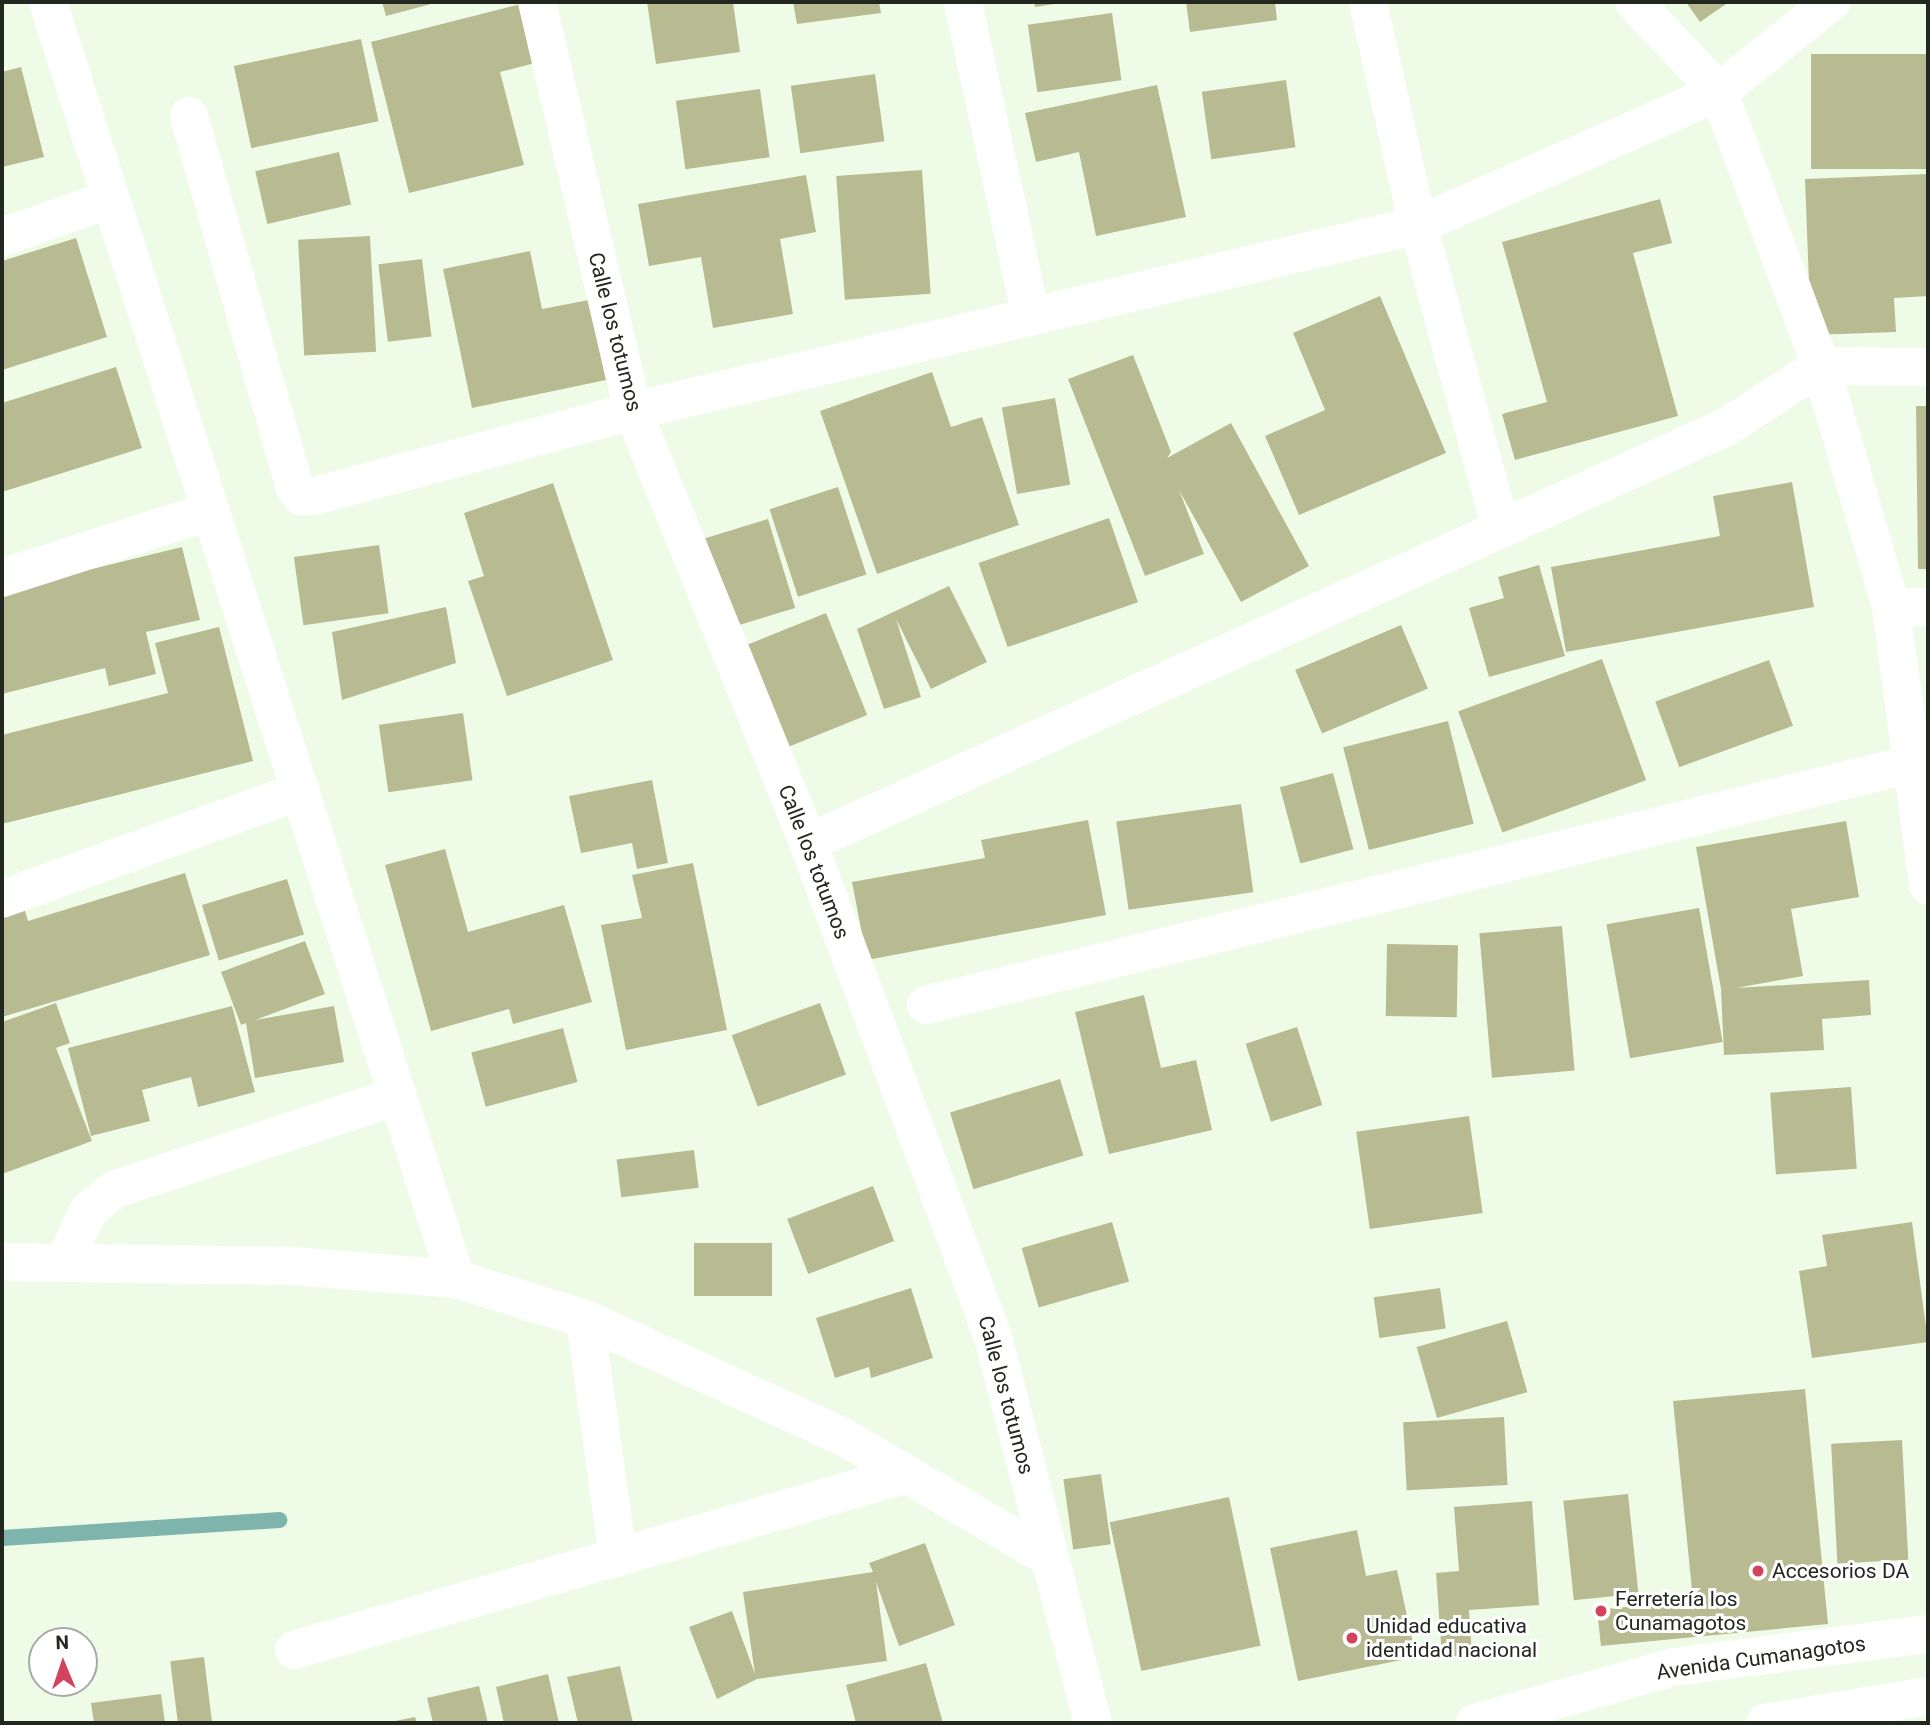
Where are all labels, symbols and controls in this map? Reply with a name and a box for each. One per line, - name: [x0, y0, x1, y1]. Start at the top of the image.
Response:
- street label: Calle los totumos: [583, 250, 647, 414]
- street label: Calle los totumos: [773, 781, 855, 943]
- street label: Calle los totumos: [973, 1313, 1039, 1477]
- place label: Accesorios DA: [1772, 1558, 1909, 1584]
- marker: Accesorios DA: [1750, 1563, 1766, 1579]
- place label: Ferretería los Cunamagotos: [1615, 1586, 1746, 1636]
- marker: Ferretería los Cunamagotos: [1593, 1603, 1609, 1619]
- place label: Unidad educativa identidad nacional: [1366, 1613, 1537, 1663]
- north arrow: [28, 1627, 98, 1697]
- marker: Unidad educativa identidad nacional: [1344, 1630, 1360, 1646]
- text: N: [55, 1631, 69, 1654]
- street label: Avenida Cumanagotos: [1655, 1631, 1867, 1685]

